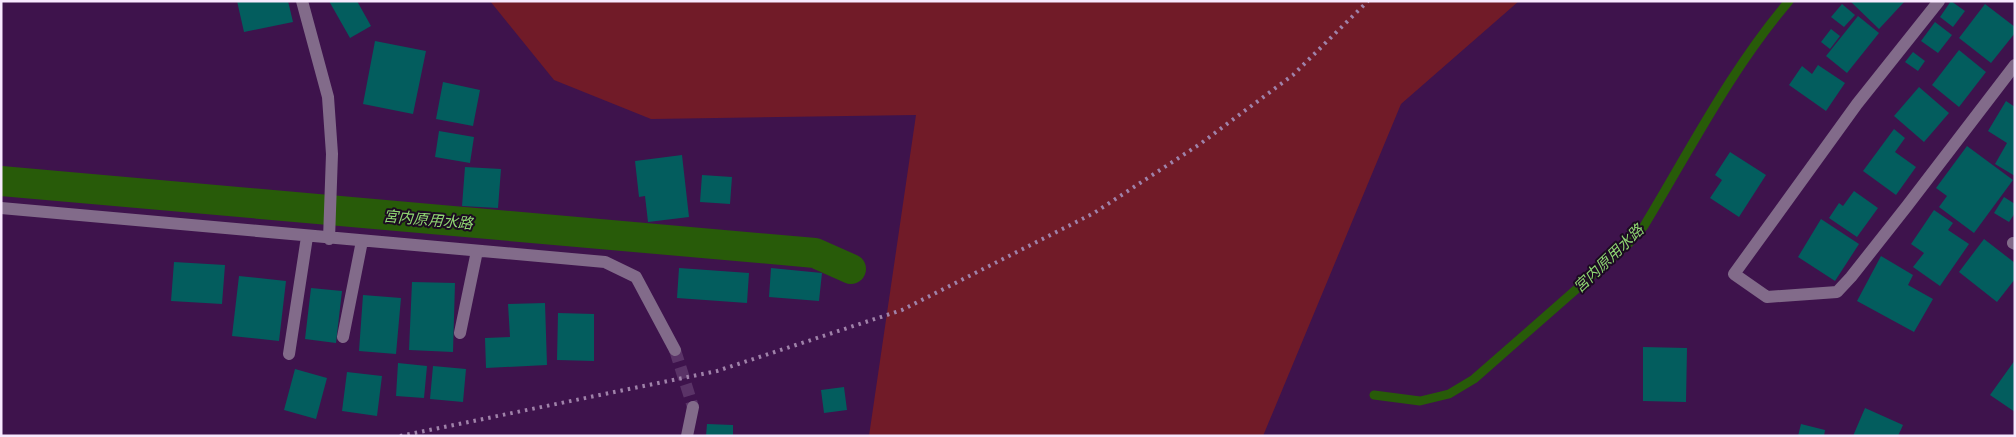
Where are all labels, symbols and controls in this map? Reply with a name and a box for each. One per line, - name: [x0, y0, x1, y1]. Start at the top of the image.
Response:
- water label: 宮内原用水路: [382, 205, 476, 233]
- water label: 宮内原用水路: [1569, 218, 1649, 296]

